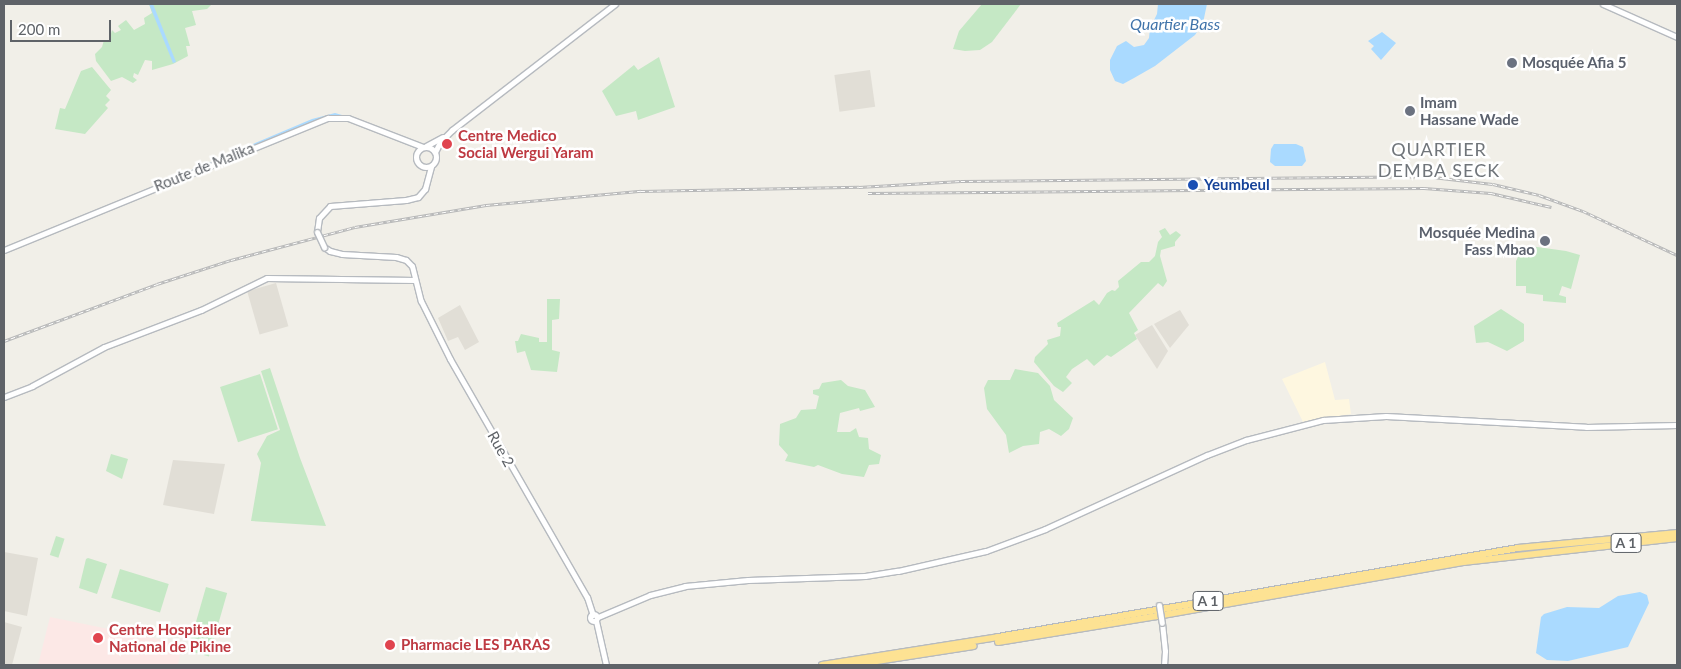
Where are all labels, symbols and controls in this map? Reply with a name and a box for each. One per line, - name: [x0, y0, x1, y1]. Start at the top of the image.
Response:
- scale bar: [12, 10, 114, 42]
- water label: Quartier Bass: [1130, 14, 1220, 34]
- text: 200 m: [18, 20, 60, 38]
- place label: Mosquée Afia 5: [1522, 54, 1627, 72]
- marker: Mosquée Afia 5: [1506, 57, 1518, 69]
- place label: Imam Hassane Wade: [1420, 93, 1519, 128]
- marker: Imam Hassane Wade: [1404, 105, 1416, 117]
- place label: Centre Medico Social Wergui Yaram: [458, 126, 594, 161]
- marker: Centre Medico Social Wergui Yaram: [440, 137, 454, 151]
- street label: Route de Malika: [151, 139, 257, 195]
- district label: QUARTIER DEMBA SECK: [1376, 139, 1502, 182]
- place label: Yeumbeul: [1204, 176, 1270, 194]
- marker: Yeumbeul: [1186, 178, 1200, 192]
- place label: Mosquée Medina Fass Mbao: [1419, 223, 1535, 258]
- marker: Mosquée Medina Fass Mbao: [1539, 235, 1551, 247]
- street label: Rue 2: [484, 428, 518, 470]
- road number: A 1: [1610, 532, 1642, 554]
- road number: A 1: [1192, 590, 1224, 612]
- place label: Centre Hospitalier National de Pikine: [109, 620, 231, 655]
- marker: Centre Hospitalier National de Pikine: [91, 631, 105, 645]
- place label: Pharmacie LES PARAS: [401, 636, 550, 654]
- marker: Pharmacie LES PARAS: [383, 638, 397, 652]

